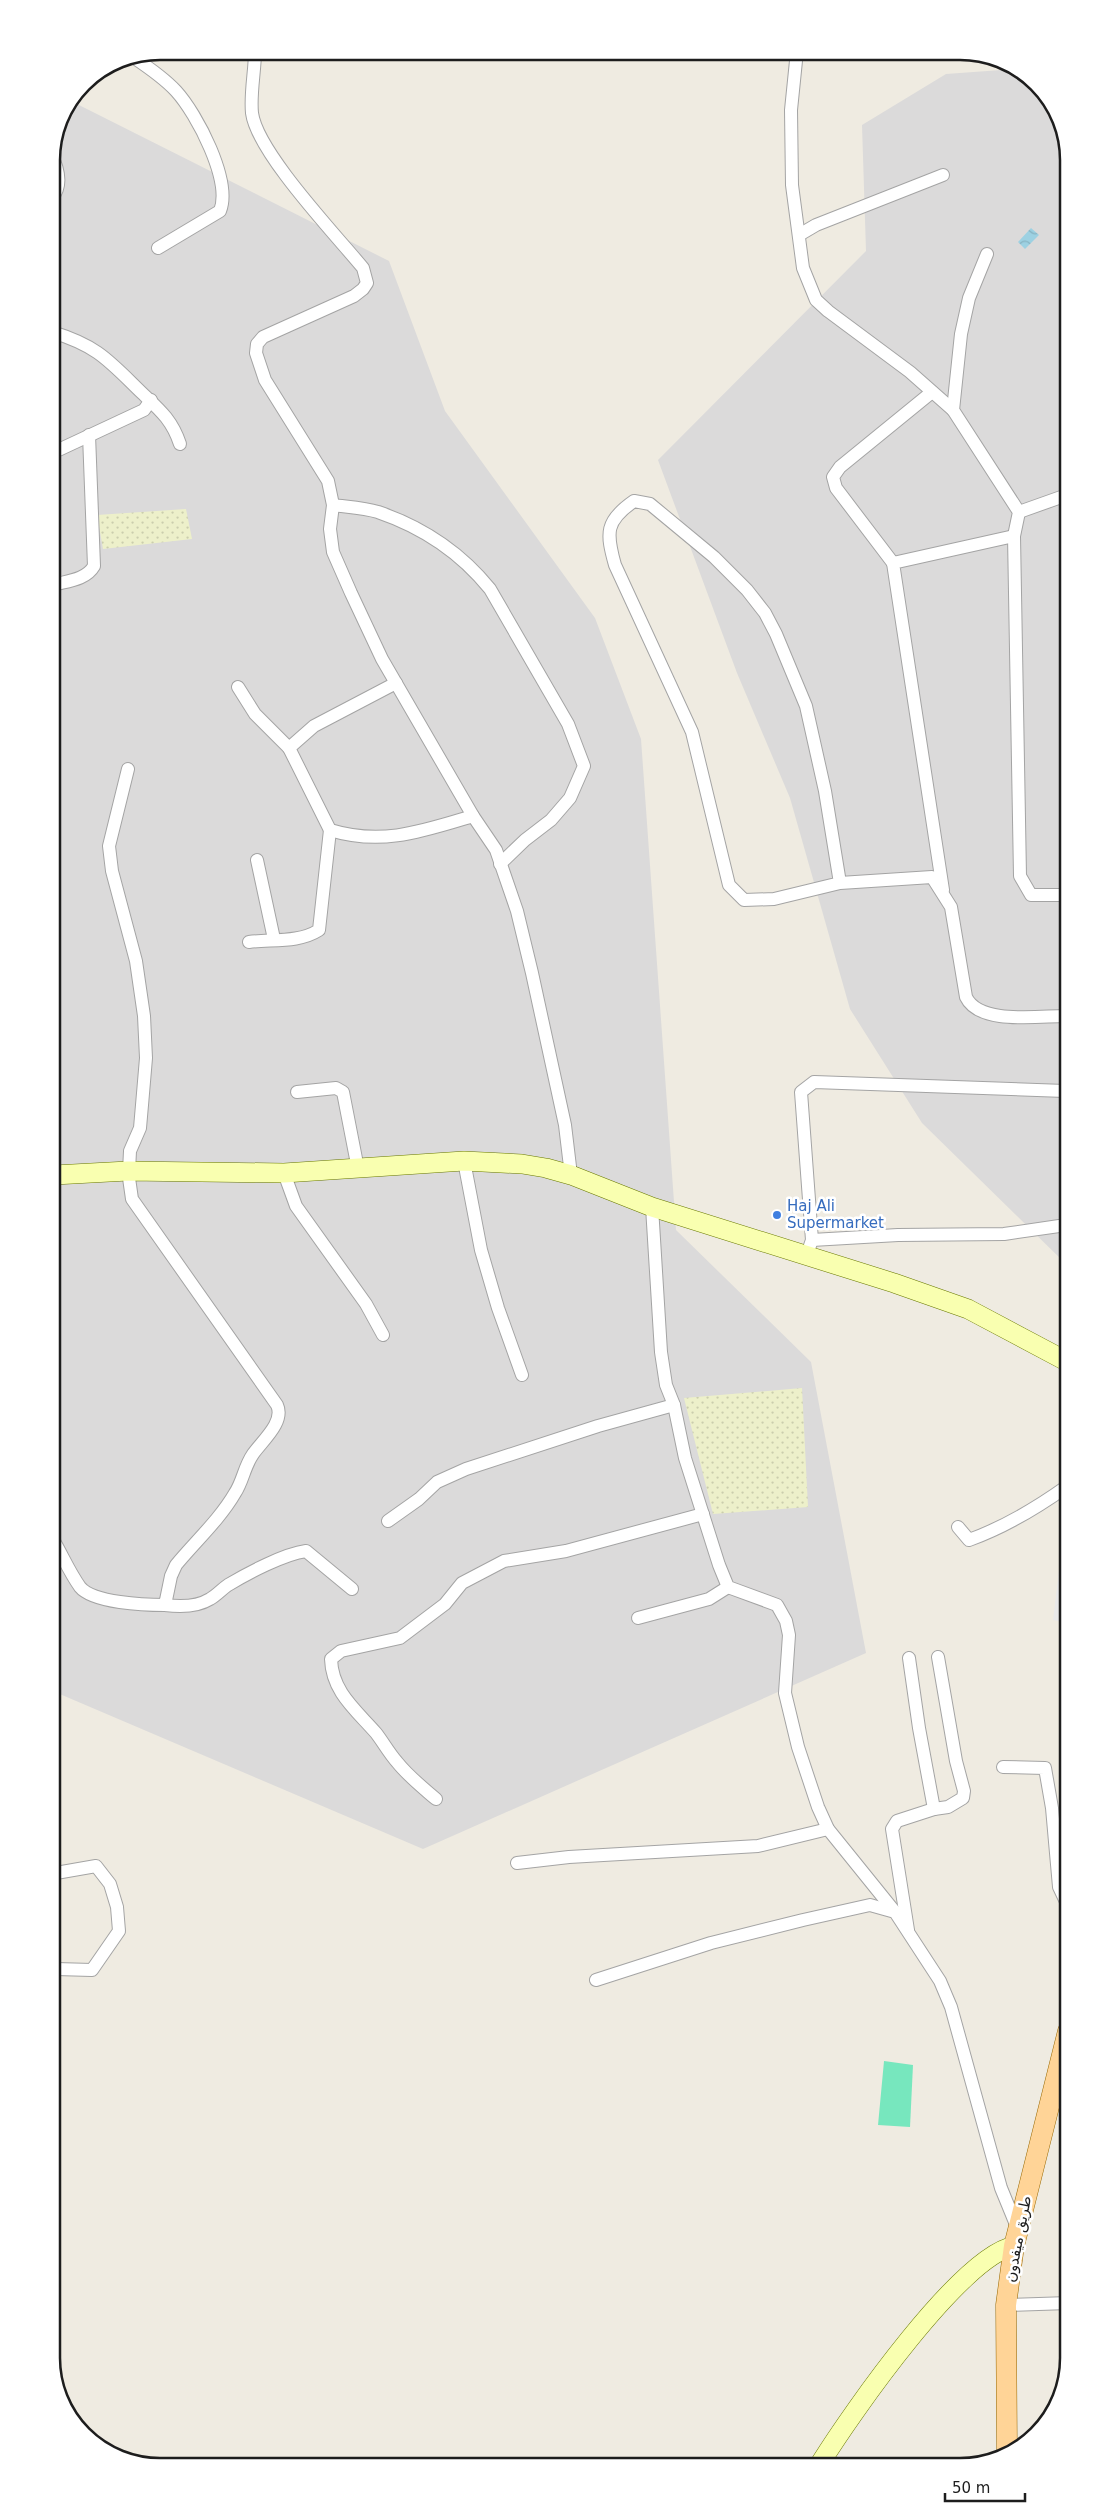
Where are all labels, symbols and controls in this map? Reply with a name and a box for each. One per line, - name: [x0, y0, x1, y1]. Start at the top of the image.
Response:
- place label: Haj Ali Supermarket: [787, 1197, 884, 1232]
- marker: Haj Ali Supermarket: [771, 1209, 783, 1221]
- street label: طريق ميفدون: [1001, 2194, 1035, 2284]
- scale bar: [945, 2470, 1025, 2502]
- text: 50 m: [952, 2479, 990, 2497]

